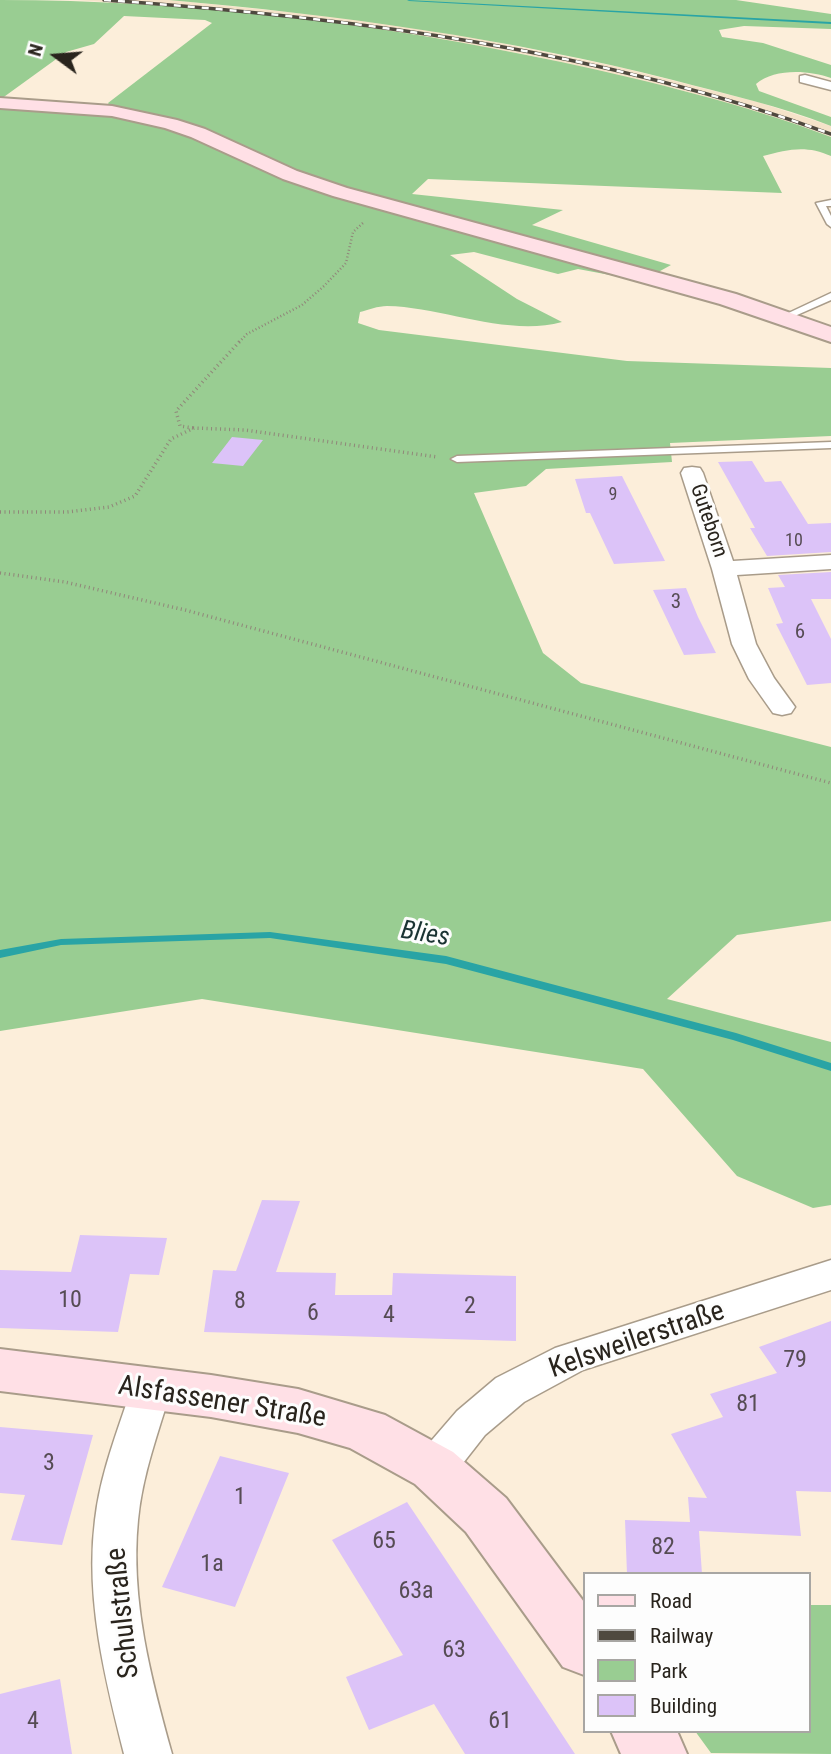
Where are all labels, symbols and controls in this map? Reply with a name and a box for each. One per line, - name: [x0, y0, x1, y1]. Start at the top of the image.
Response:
- north arrow: [21, 21, 91, 91]
- text: N: [23, 41, 48, 59]
- street label: Guteborn: [684, 481, 732, 561]
- house number: 9: [609, 484, 617, 506]
- house number: 10: [785, 530, 803, 552]
- house number: 3: [671, 590, 681, 616]
- house number: 6: [795, 620, 805, 646]
- water label: Blies: [399, 916, 451, 954]
- house number: 10: [58, 1287, 82, 1315]
- house number: 8: [234, 1288, 246, 1316]
- house number: 2: [464, 1293, 476, 1321]
- street label: Kelsweilerstraße: [545, 1295, 729, 1387]
- house number: 6: [307, 1300, 319, 1328]
- house number: 4: [383, 1302, 395, 1330]
- house number: 79: [783, 1347, 807, 1375]
- street label: Alsfassener Straße: [116, 1370, 328, 1436]
- house number: 81: [736, 1391, 760, 1419]
- house number: 3: [43, 1450, 55, 1478]
- house number: 1: [234, 1484, 246, 1512]
- house number: 65: [372, 1528, 396, 1556]
- house number: 82: [651, 1534, 675, 1562]
- street label: Schulstraße: [100, 1546, 148, 1680]
- house number: 1a: [200, 1551, 224, 1579]
- legend: [582, 1572, 810, 1733]
- house number: 63a: [398, 1578, 434, 1606]
- text: Road: [650, 1589, 692, 1613]
- text: Railway: [650, 1624, 713, 1648]
- house number: 63: [442, 1637, 466, 1665]
- text: Park: [650, 1659, 687, 1683]
- text: Building: [650, 1694, 717, 1718]
- house number: 4: [27, 1708, 39, 1736]
- house number: 61: [488, 1708, 512, 1736]

